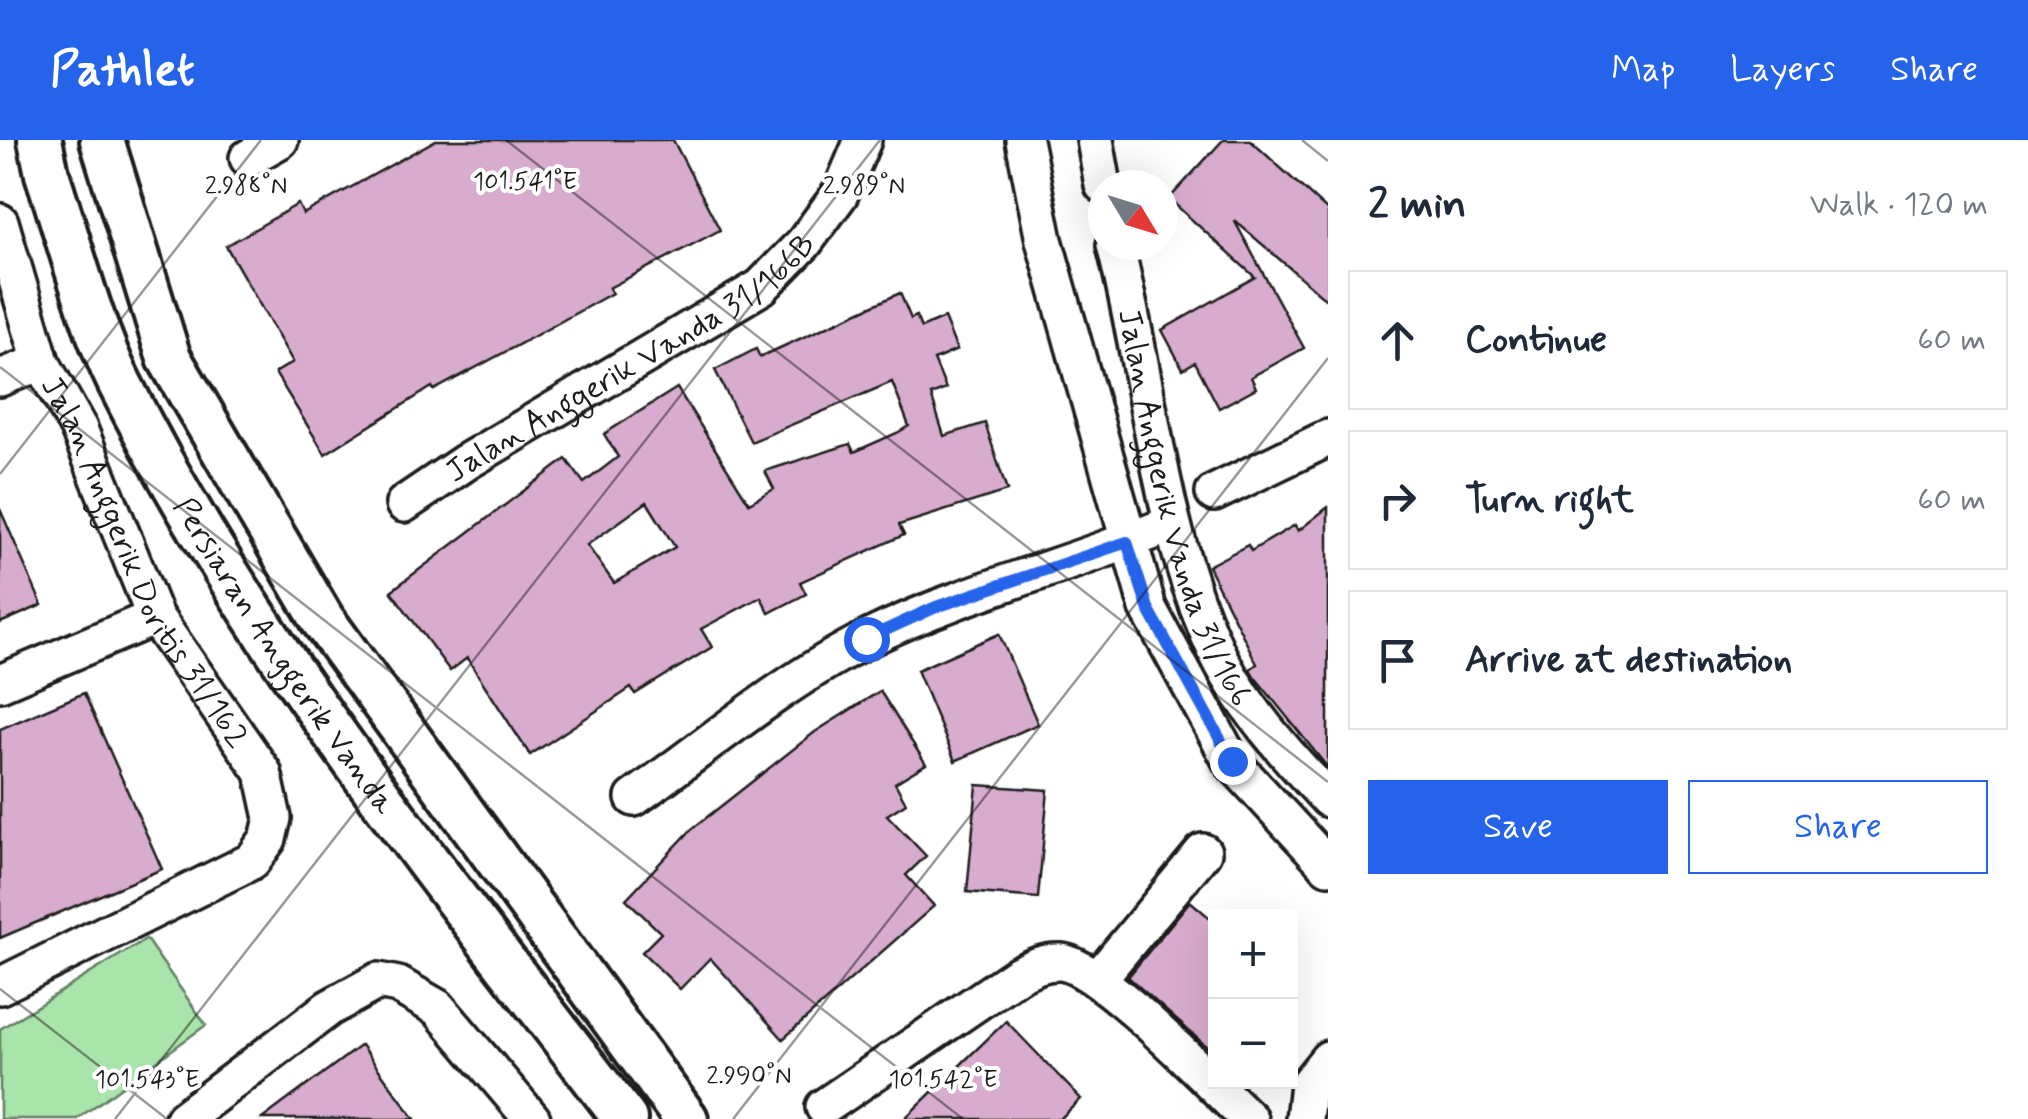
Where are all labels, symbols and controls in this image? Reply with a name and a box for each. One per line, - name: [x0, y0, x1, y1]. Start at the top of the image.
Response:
- text: Pathlet: [50, 39, 195, 102]
- text: Map: [1611, 47, 1675, 93]
- text: Layers: [1730, 47, 1835, 93]
- text: Share: [1890, 47, 1978, 93]
- text: 101.541°E: [473, 166, 577, 199]
- text: 2.988°N: [205, 170, 287, 203]
- text: 2.989°N: [823, 170, 905, 203]
- north arrow: [1088, 170, 1178, 260]
- text: 2 min: [1368, 178, 1467, 233]
- text: Walk · 120 m: [1810, 184, 1988, 226]
- street label: Jalan Anggerik Vanda 31/166B: [438, 225, 825, 493]
- street label: Jalan Anggerik Vanda 31/166: [1107, 305, 1262, 715]
- icon: ahead: [1370, 313, 1425, 368]
- text: Continue: [1465, 316, 1607, 365]
- text: 60 m: [1917, 319, 1986, 361]
- street label: Jalan Anggerik Doritis 31/162: [30, 369, 258, 756]
- icon: right: [1370, 473, 1425, 528]
- text: Turn right: [1465, 476, 1634, 525]
- text: 60 m: [1917, 479, 1986, 521]
- street label: Persiaran Anggerik Vanda: [163, 490, 405, 824]
- route start: [844, 617, 890, 663]
- icon: arrive: [1370, 633, 1425, 688]
- text: Arrive at destination: [1465, 636, 1792, 685]
- route end: [1210, 739, 1256, 785]
- button: Save: [1368, 780, 1668, 874]
- button: Share: [1688, 780, 1988, 874]
- map controls: [1208, 909, 1298, 1089]
- button: +: [1208, 909, 1298, 999]
- button: −: [1208, 999, 1298, 1089]
- text: 2.990°N: [706, 1060, 792, 1093]
- text: 101.543°E: [95, 1064, 199, 1097]
- text: 101.542°E: [888, 1064, 998, 1097]

